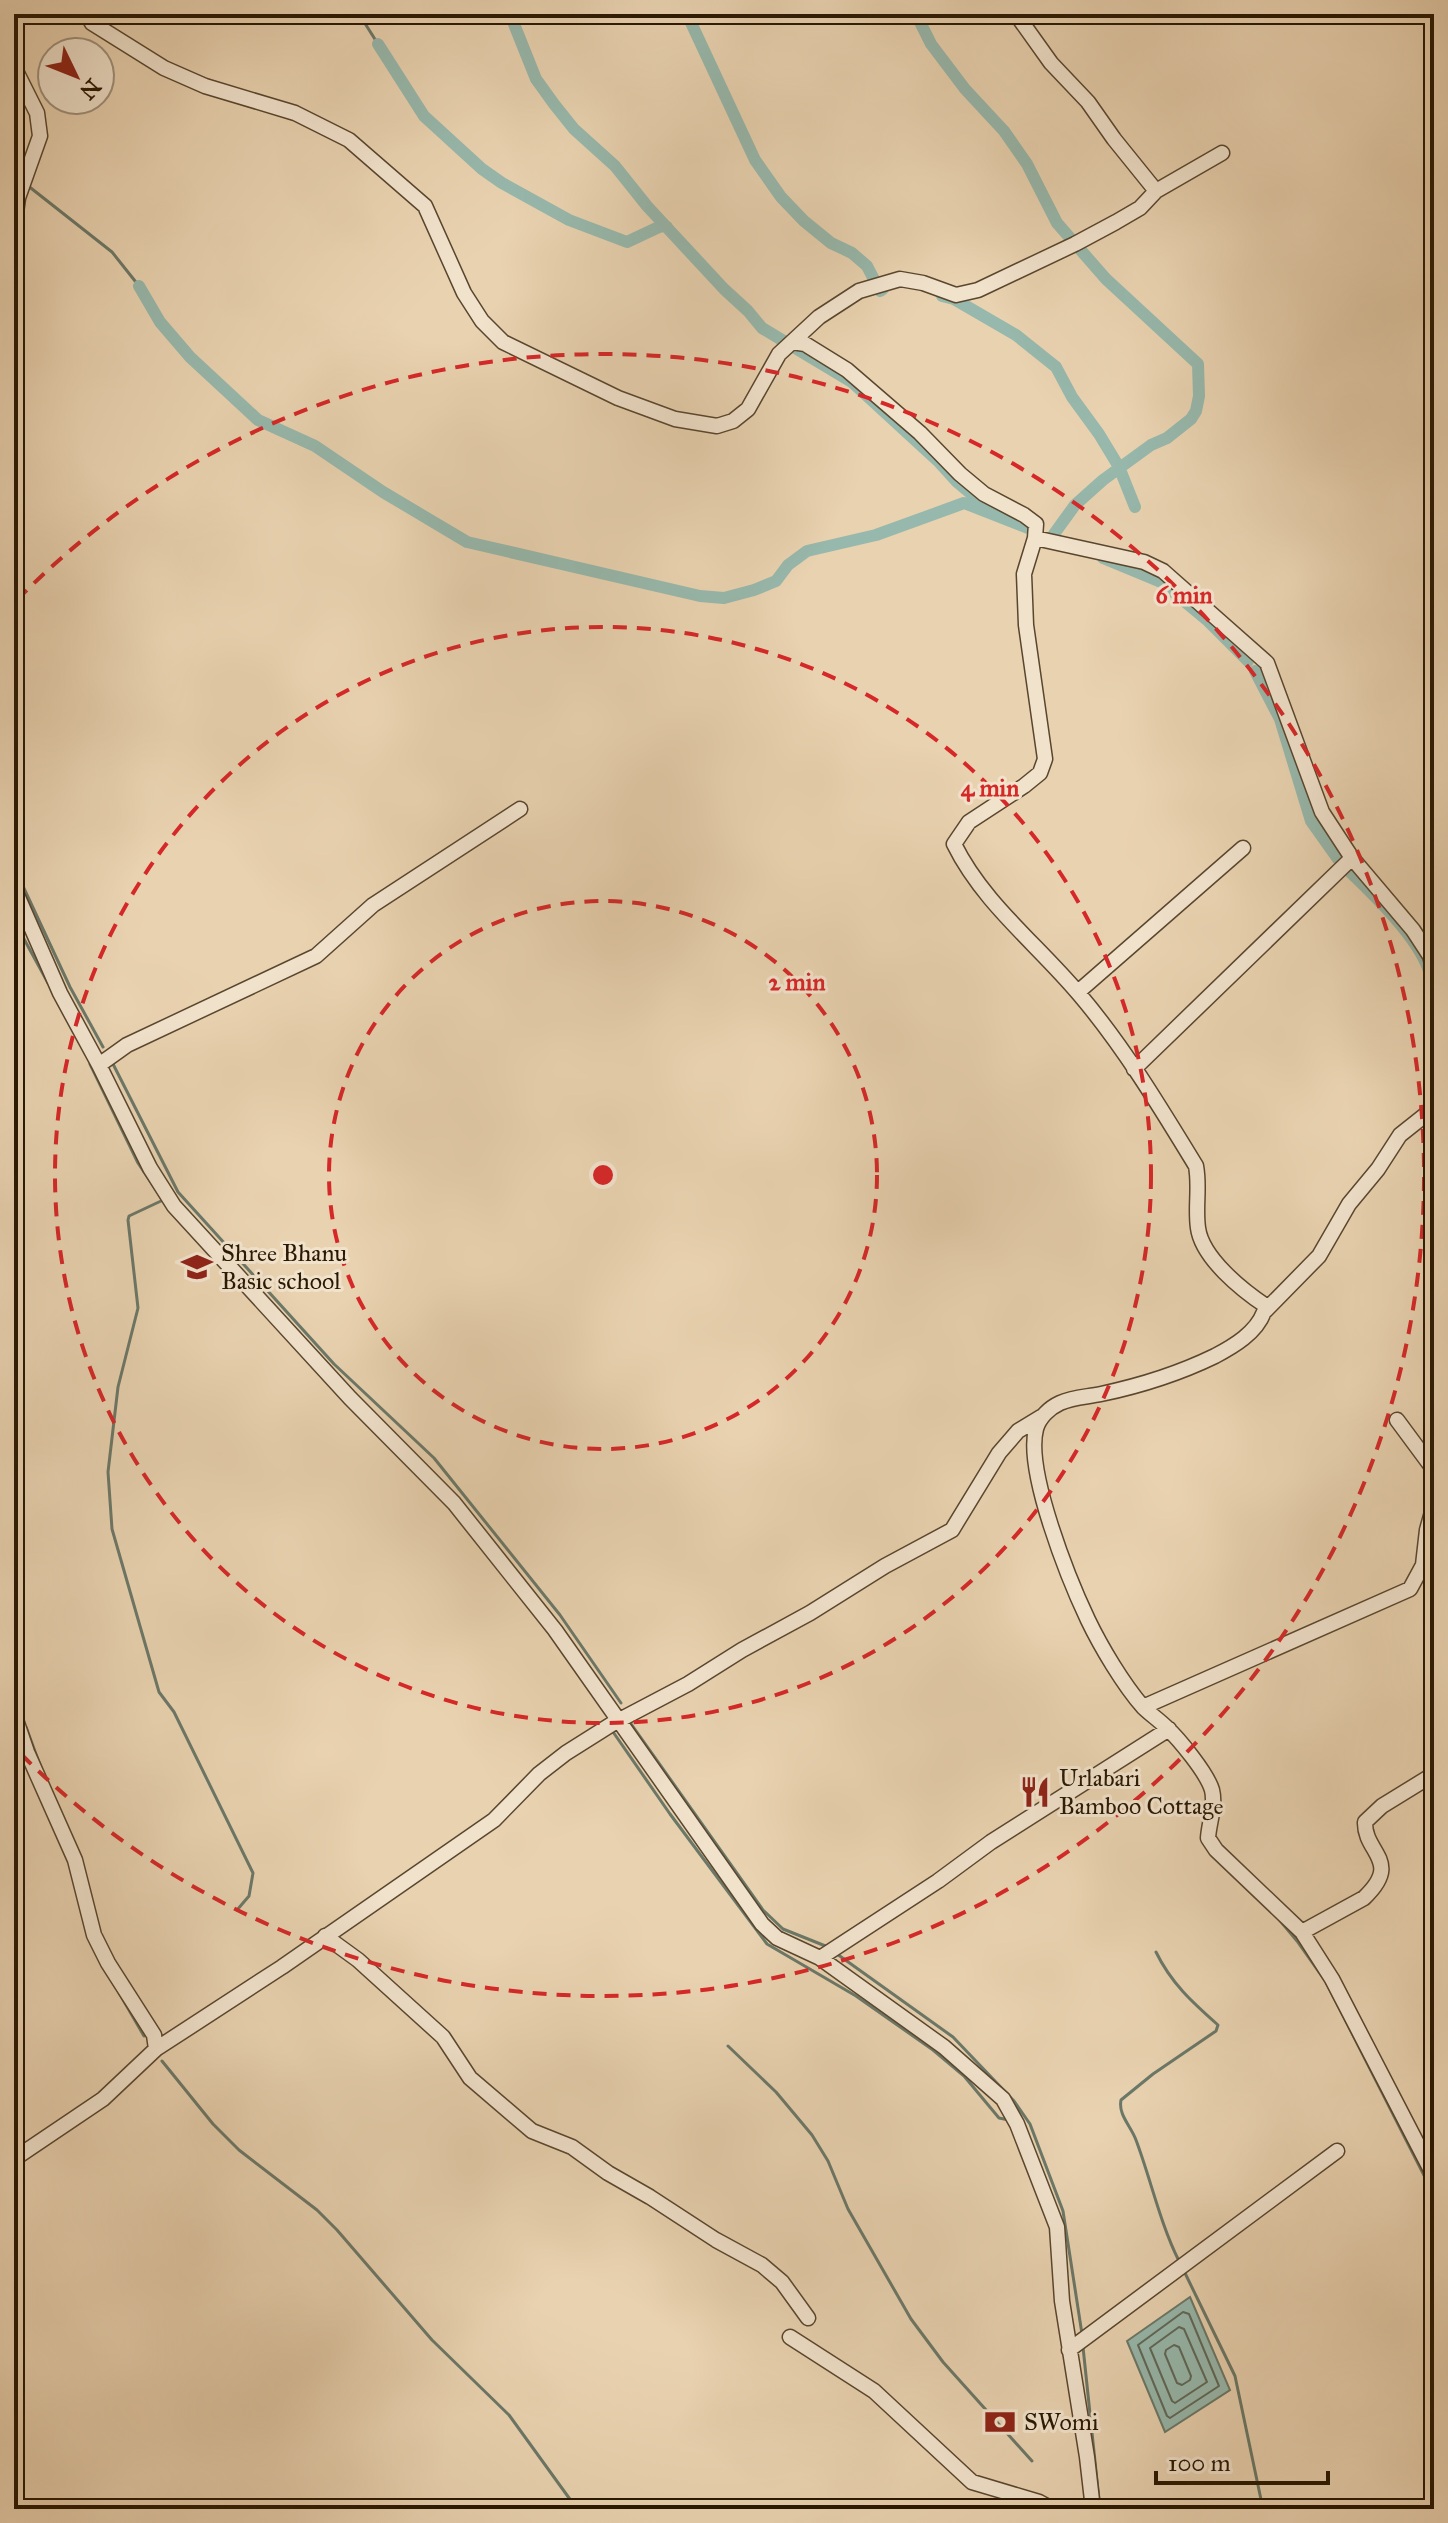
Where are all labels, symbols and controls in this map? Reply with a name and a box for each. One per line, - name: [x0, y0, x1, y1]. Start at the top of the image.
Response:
- north arrow: [36, 36, 116, 116]
- text: N: [74, 73, 107, 106]
- text: 6 min: [1155, 580, 1213, 610]
- text: 4 min: [961, 773, 1019, 803]
- text: 2 min: [769, 967, 825, 997]
- centre of rings: [589, 1161, 617, 1189]
- place label: Shree Bhanu Basic school: [221, 1238, 347, 1296]
- school or university icon: Shree Bhanu Basic school: [180, 1250, 214, 1284]
- place label: Urlabari Bamboo Cottage: [1059, 1763, 1223, 1821]
- restaurant icon: Urlabari Bamboo Cottage: [1018, 1775, 1052, 1809]
- bank icon: SWomi: [983, 2405, 1017, 2439]
- place label: SWomi: [1024, 2407, 1099, 2437]
- scale bar: [1156, 2435, 1328, 2485]
- text: 100 m: [1168, 2448, 1231, 2478]

